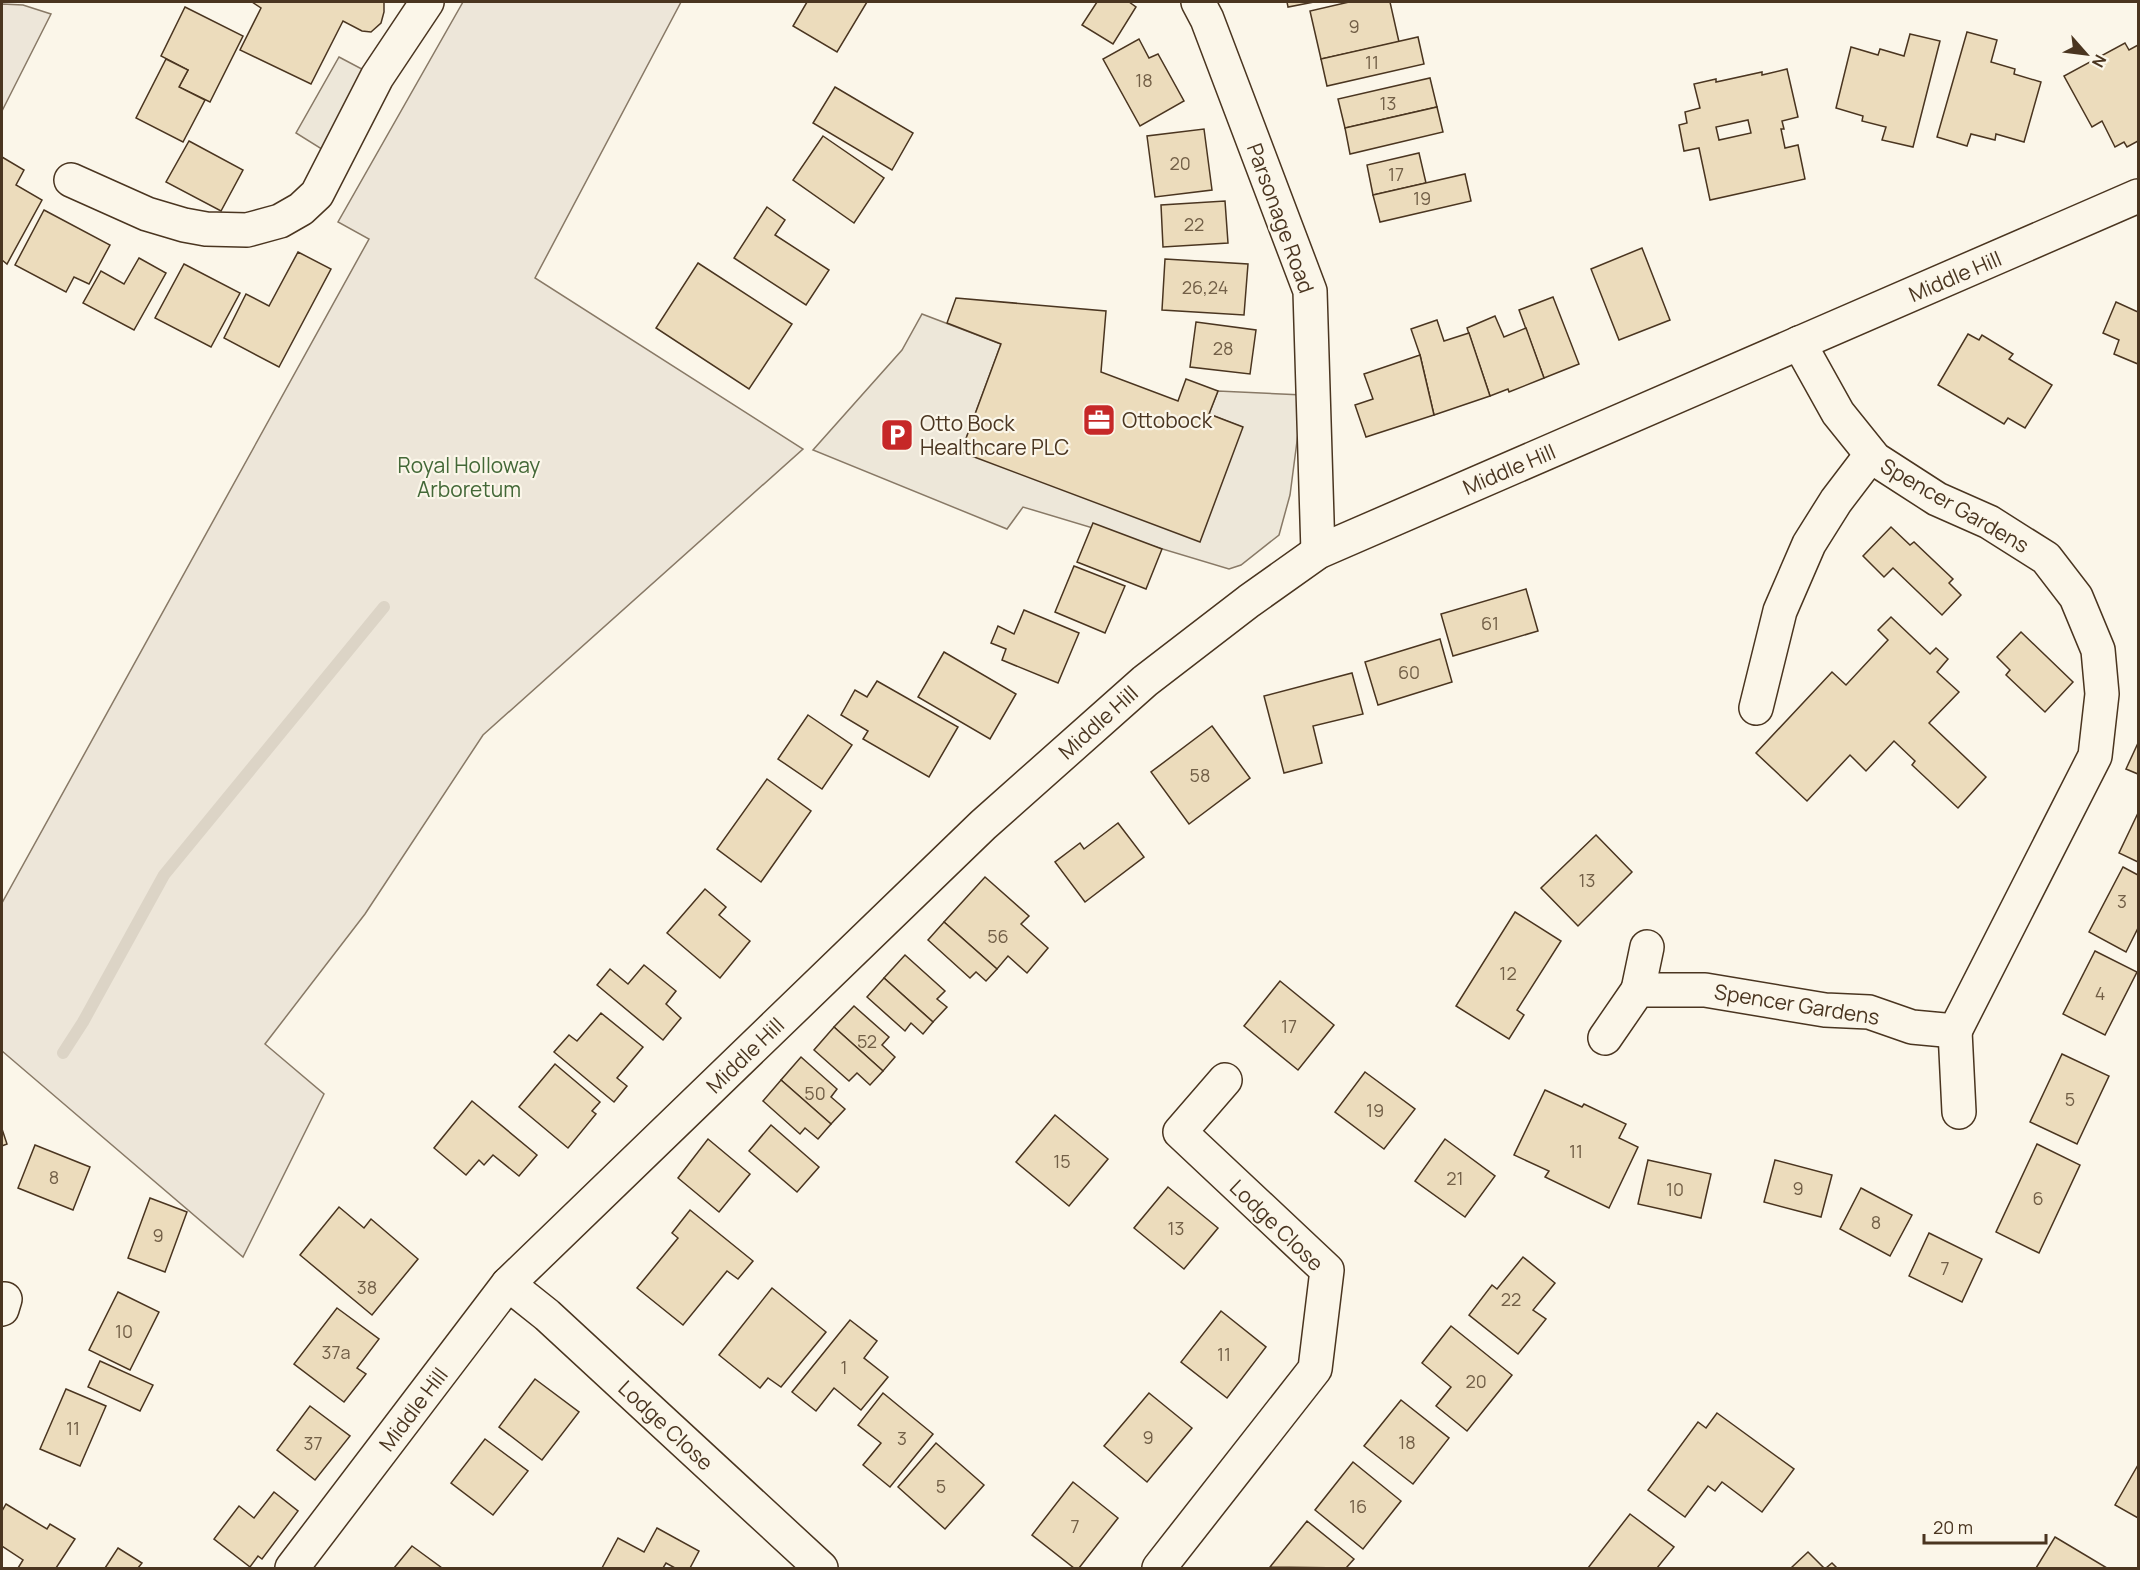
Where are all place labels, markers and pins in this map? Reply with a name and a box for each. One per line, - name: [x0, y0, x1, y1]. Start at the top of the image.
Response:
- office icon: Ottobock: [1081, 402, 1117, 438]
- place label: Ottobock: [1122, 406, 1213, 434]
- place label: Otto Bock Healthcare PLC: [920, 409, 1069, 461]
- parking icon: Otto Bock Healthcare PLC: [879, 417, 915, 453]

